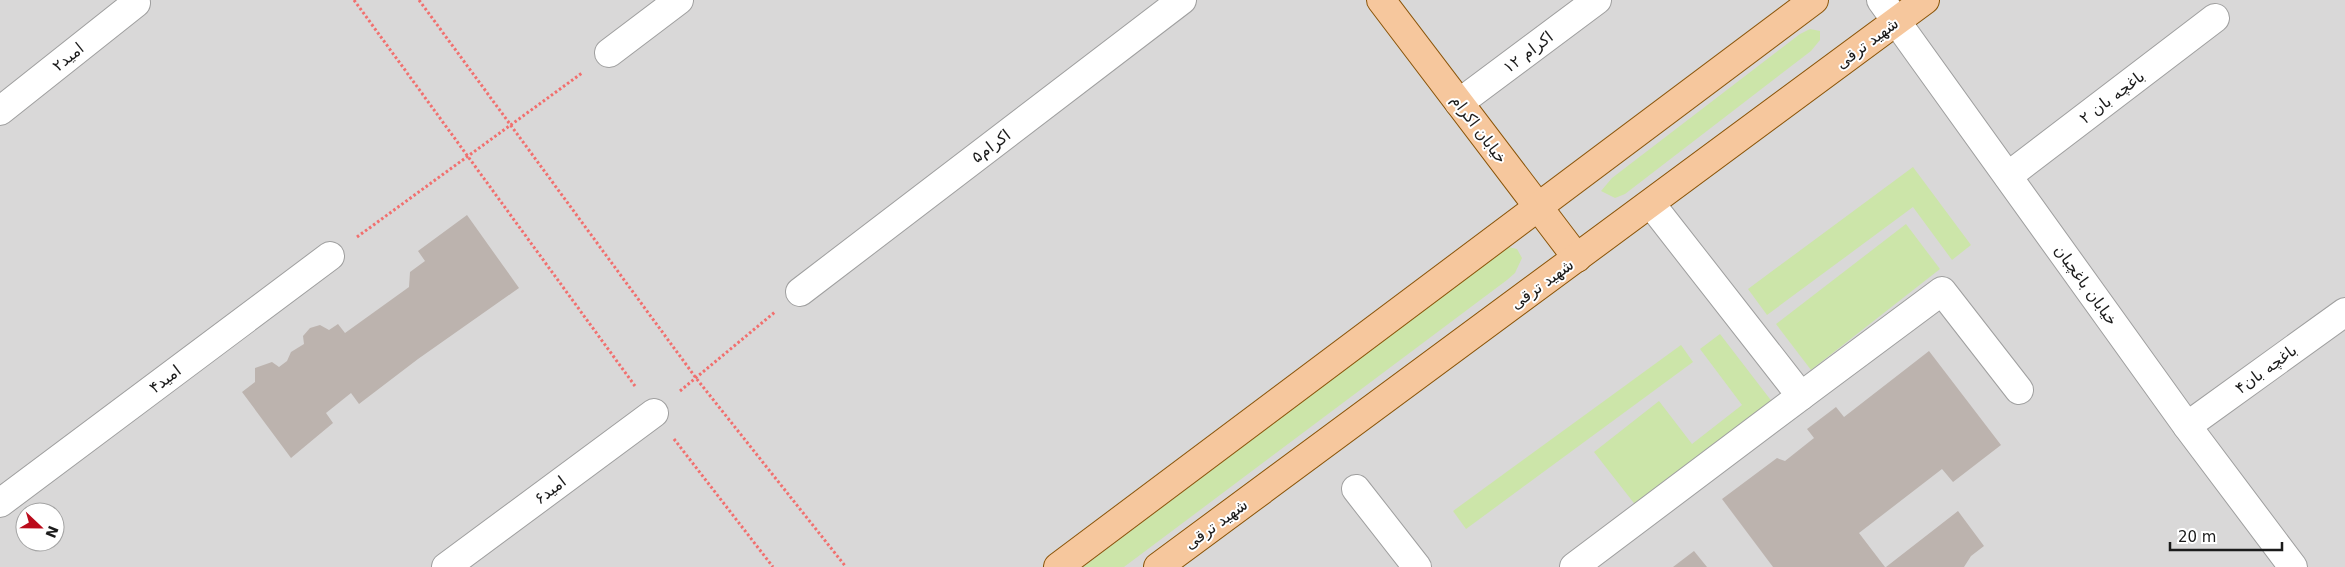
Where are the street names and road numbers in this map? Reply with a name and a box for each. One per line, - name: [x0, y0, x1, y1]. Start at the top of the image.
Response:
- street label: شهید ترقی: [1832, 13, 1903, 73]
- street label: اکرام ۱۲: [1499, 27, 1557, 78]
- street label: امید۲: [48, 39, 88, 75]
- street label: باغچه بان ۲: [2076, 66, 2148, 128]
- street label: خیابان اکرام: [1446, 91, 1511, 168]
- street label: اکرام۵: [968, 125, 1015, 168]
- street label: خیابان باغچبان: [2050, 241, 2122, 329]
- street label: شهید ترقی: [1507, 255, 1578, 314]
- street label: باغچه بان۴: [2232, 340, 2300, 398]
- street label: امید۴: [145, 361, 185, 397]
- street label: امید۶: [530, 472, 570, 508]
- street label: شهید ترقی: [1181, 495, 1252, 554]

